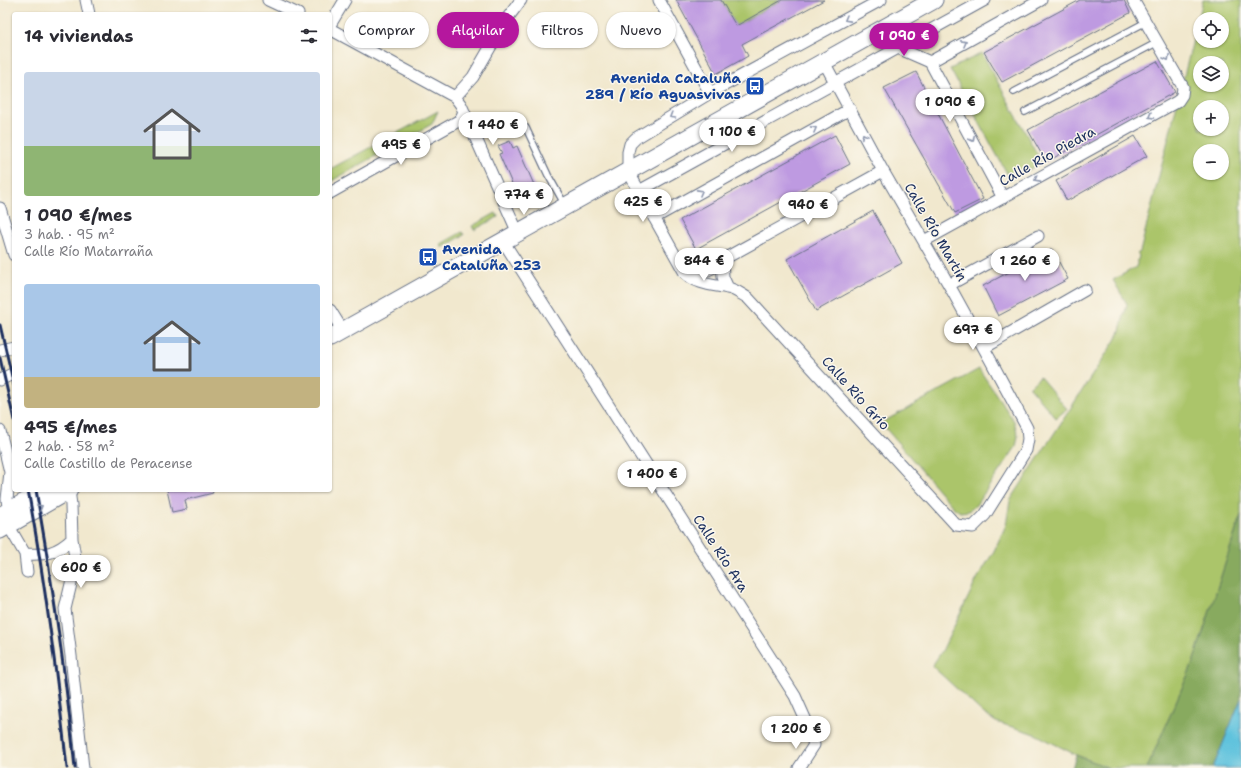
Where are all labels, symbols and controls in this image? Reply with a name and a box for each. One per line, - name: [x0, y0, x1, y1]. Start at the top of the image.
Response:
- chip: Comprar: [344, 12, 429, 48]
- chip: Alquilar: [437, 12, 519, 48]
- chip: Filtros: [527, 12, 598, 48]
- chip: Nuevo: [606, 12, 676, 48]
- map controls: [1193, 12, 1229, 180]
- button: locate: [1193, 12, 1229, 48]
- one-way arrow: [843, 14, 851, 21]
- pin: 1 090 €: [867, 23, 941, 57]
- text: 14 viviendas: [24, 25, 134, 47]
- icon: filters: [298, 25, 320, 47]
- text: 1 090 €: [878, 27, 930, 44]
- one-way arrow: [960, 41, 967, 48]
- one-way arrow: [1162, 54, 1169, 61]
- button: layers: [1193, 56, 1229, 92]
- place label: Avenida Cataluña 289 / Río Aguasvivas: [585, 69, 741, 103]
- bus stop icon: Avenida Cataluña 289 / Río Aguasvivas: [744, 75, 766, 97]
- pin: 1 090 €: [913, 89, 987, 123]
- text: 1 090 €: [924, 93, 976, 110]
- icon: home: [136, 98, 208, 170]
- button: +: [1193, 100, 1229, 136]
- pin: 1 440 €: [456, 112, 530, 146]
- one-way arrow: [669, 112, 676, 119]
- one-way arrow: [1147, 112, 1155, 119]
- text: 1 440 €: [467, 116, 519, 133]
- pin: 1 100 €: [695, 119, 769, 153]
- street label: Calle Río Piedra: [996, 122, 1099, 190]
- text: 1 100 €: [708, 123, 756, 140]
- one-way arrow: [810, 127, 817, 134]
- pin: 495 €: [373, 132, 429, 166]
- one-way arrow: [862, 133, 869, 141]
- one-way arrow: [967, 135, 974, 143]
- text: 495 €: [381, 136, 421, 153]
- button: −: [1193, 144, 1229, 180]
- one-way arrow: [1034, 175, 1041, 182]
- street label: Calle Río Martín: [900, 179, 972, 285]
- pin: 774 €: [496, 182, 552, 216]
- text: 774 €: [504, 186, 544, 203]
- pin: 425 €: [615, 189, 671, 223]
- one-way arrow: [696, 189, 703, 197]
- pin: 940 €: [780, 192, 836, 226]
- text: 425 €: [623, 193, 663, 210]
- text: 940 €: [788, 196, 828, 213]
- text: 1 090 €/mes: [24, 204, 132, 226]
- text: 3 hab. · 95 m²: [24, 226, 115, 243]
- place label: Avenida Cataluña 253: [442, 240, 541, 274]
- text: Calle Río Matarraña: [24, 243, 153, 260]
- bus stop icon: Avenida Cataluña 253: [417, 246, 439, 268]
- pin: 844 €: [676, 248, 732, 282]
- pin: 1 260 €: [988, 248, 1062, 282]
- text: 844 €: [684, 252, 724, 269]
- text: 1 260 €: [1000, 252, 1050, 269]
- icon: home: [136, 310, 208, 382]
- pin: 697 €: [945, 317, 1001, 351]
- text: 697 €: [953, 321, 993, 338]
- street label: Calle Río Grío: [818, 352, 894, 434]
- text: 495 €/mes: [24, 416, 117, 438]
- text: 2 hab. · 58 m²: [24, 438, 115, 455]
- text: Calle Castillo de Peracense: [24, 455, 193, 472]
- pin: 1 400 €: [615, 461, 689, 495]
- text: 1 400 €: [626, 465, 678, 482]
- one-way arrow: [36, 505, 43, 512]
- street label: Calle Río Ara: [689, 511, 753, 595]
- pin: 600 €: [53, 555, 109, 589]
- text: 600 €: [61, 559, 101, 576]
- pin: 1 200 €: [759, 716, 833, 750]
- text: 1 200 €: [771, 720, 821, 737]

